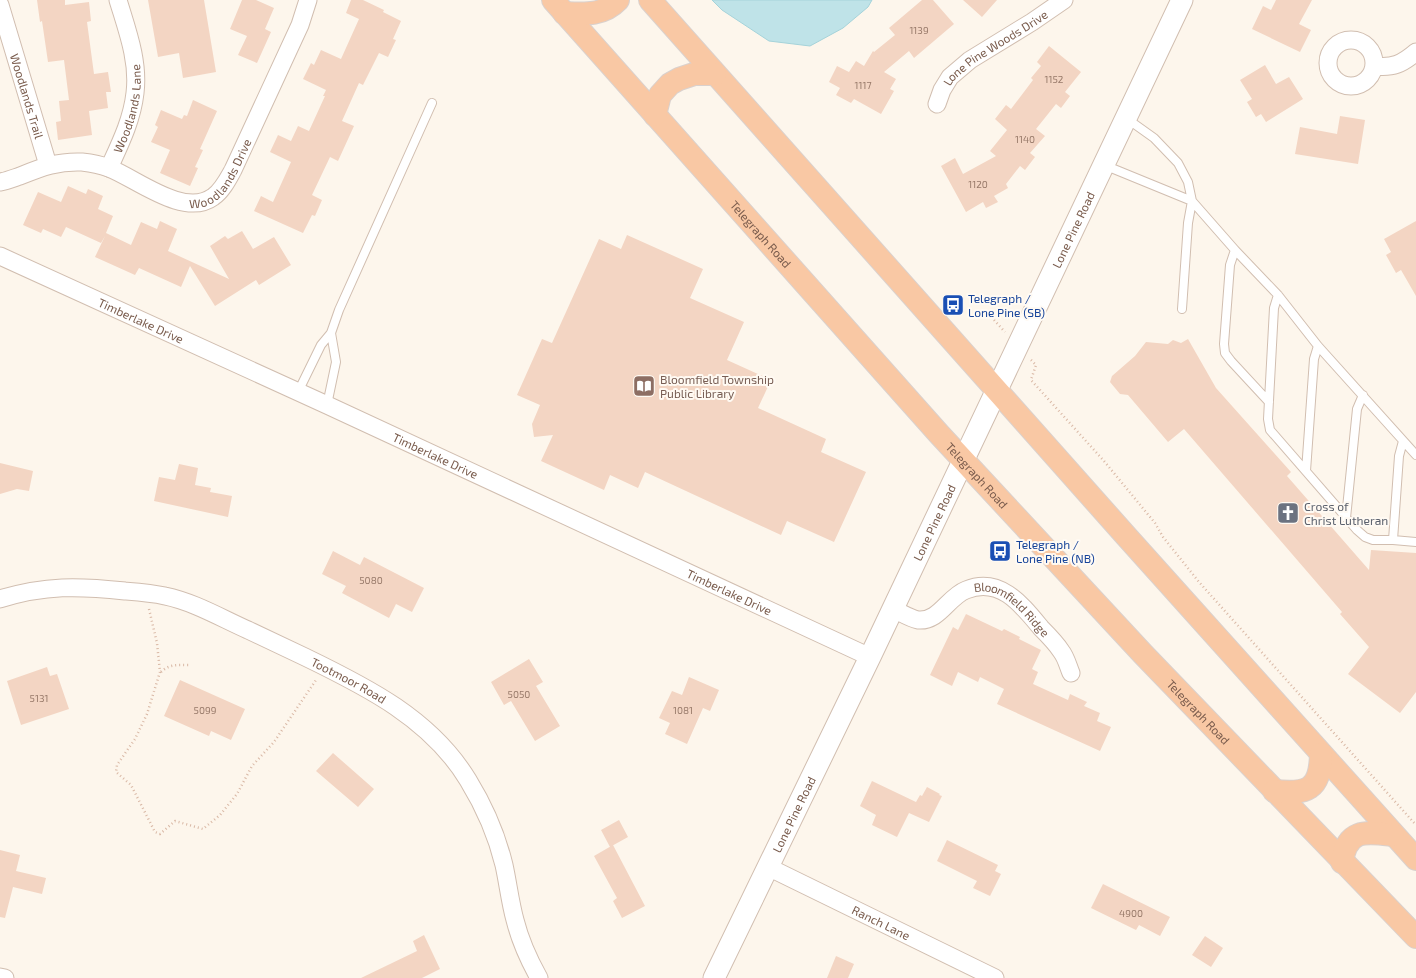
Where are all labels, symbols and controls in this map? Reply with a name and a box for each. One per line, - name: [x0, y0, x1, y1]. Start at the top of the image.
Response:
- street label: Lone Pine Woods Drive: [940, 7, 1050, 88]
- house number: 1139: [909, 24, 929, 36]
- street label: Woodlands Trail: [8, 52, 47, 141]
- street label: Woodlands Lane: [110, 64, 143, 155]
- house number: 1152: [1045, 73, 1064, 85]
- house number: 1117: [854, 79, 872, 91]
- house number: 1140: [1015, 133, 1035, 145]
- street label: Woodlands Drive: [189, 136, 254, 210]
- house number: 1120: [968, 178, 988, 190]
- street label: Lone Pine Road: [1049, 189, 1097, 270]
- street label: Telegraph Road: [728, 198, 794, 270]
- place label: Telegraph / Lone Pine (SB): [968, 291, 1045, 319]
- bus stop icon: Telegraph / Lone Pine (SB): [940, 292, 966, 318]
- street label: Timberlake Drive: [96, 295, 186, 346]
- place label: Bloomfield Township Public Library: [660, 372, 774, 400]
- library icon: Bloomfield Township Public Library: [631, 373, 657, 399]
- street label: Timberlake Drive: [391, 430, 480, 481]
- street label: Telegraph Road: [943, 439, 1011, 511]
- street label: Lone Pine Road: [910, 482, 958, 563]
- place label: Cross of Christ Lutheran: [1304, 499, 1388, 527]
- church icon: Cross of Christ Lutheran: [1275, 500, 1301, 526]
- place label: Telegraph / Lone Pine (NB): [1016, 537, 1095, 565]
- bus stop icon: Telegraph / Lone Pine (NB): [987, 538, 1013, 564]
- street label: Timberlake Drive: [685, 566, 774, 618]
- house number: 5080: [359, 574, 383, 586]
- street label: Bloomfield Ridge: [973, 579, 1052, 639]
- street label: Tootmoor Road: [309, 654, 389, 706]
- street label: Telegraph Road: [1164, 676, 1233, 747]
- house number: 5050: [508, 688, 530, 700]
- house number: 5131: [30, 692, 48, 704]
- house number: 5099: [194, 704, 217, 716]
- house number: 1081: [673, 704, 693, 716]
- street label: Lone Pine Road: [769, 774, 818, 855]
- street label: Ranch Lane: [850, 902, 912, 942]
- house number: 4900: [1119, 907, 1143, 919]

